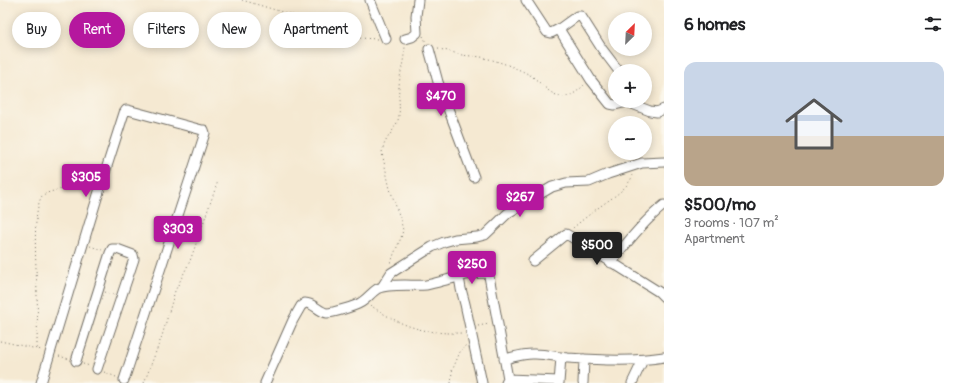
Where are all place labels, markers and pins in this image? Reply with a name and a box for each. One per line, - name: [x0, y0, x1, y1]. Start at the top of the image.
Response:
- pin: $470: [417, 83, 465, 117]
- pin: $305: [62, 164, 110, 198]
- pin: $267: [496, 184, 544, 218]
- pin: $303: [154, 216, 202, 250]
- pin: $500: [573, 232, 621, 266]
- pin: $250: [448, 251, 496, 285]

